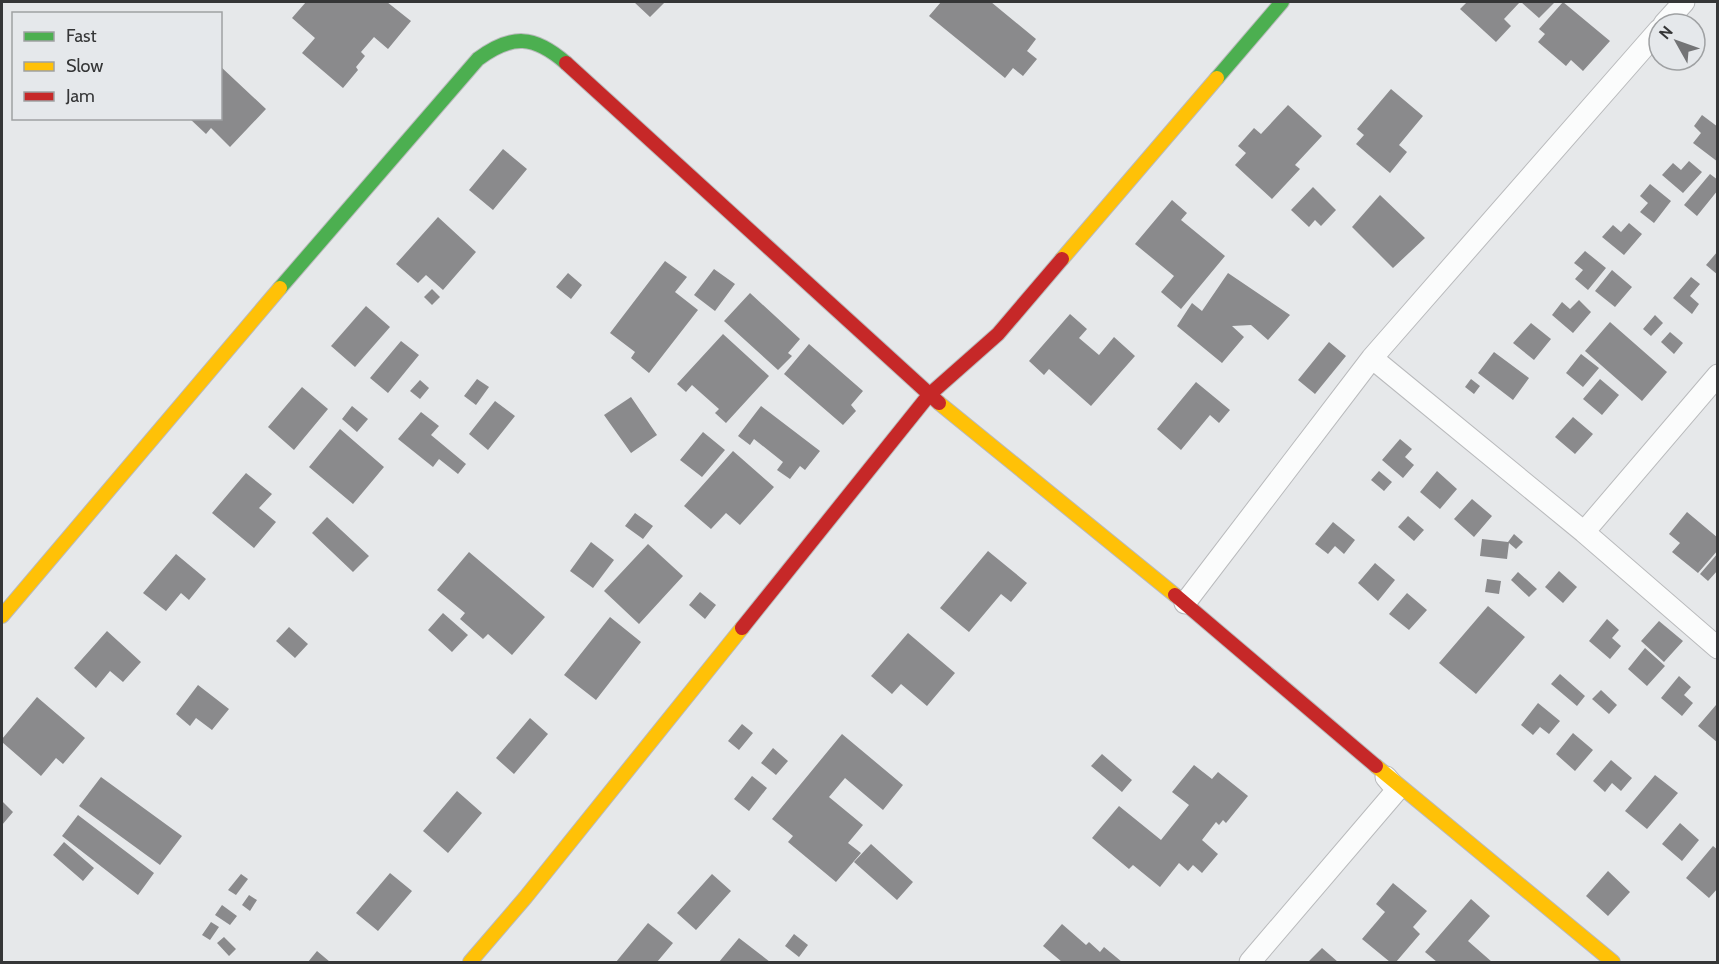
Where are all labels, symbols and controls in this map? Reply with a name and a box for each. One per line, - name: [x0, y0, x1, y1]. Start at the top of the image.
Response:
- legend: [12, 12, 222, 120]
- north arrow: [1647, 12, 1707, 72]
- text: N: [1655, 22, 1677, 43]
- text: Fast: [66, 25, 97, 47]
- text: Slow: [66, 55, 103, 77]
- text: Jam: [65, 85, 95, 107]

